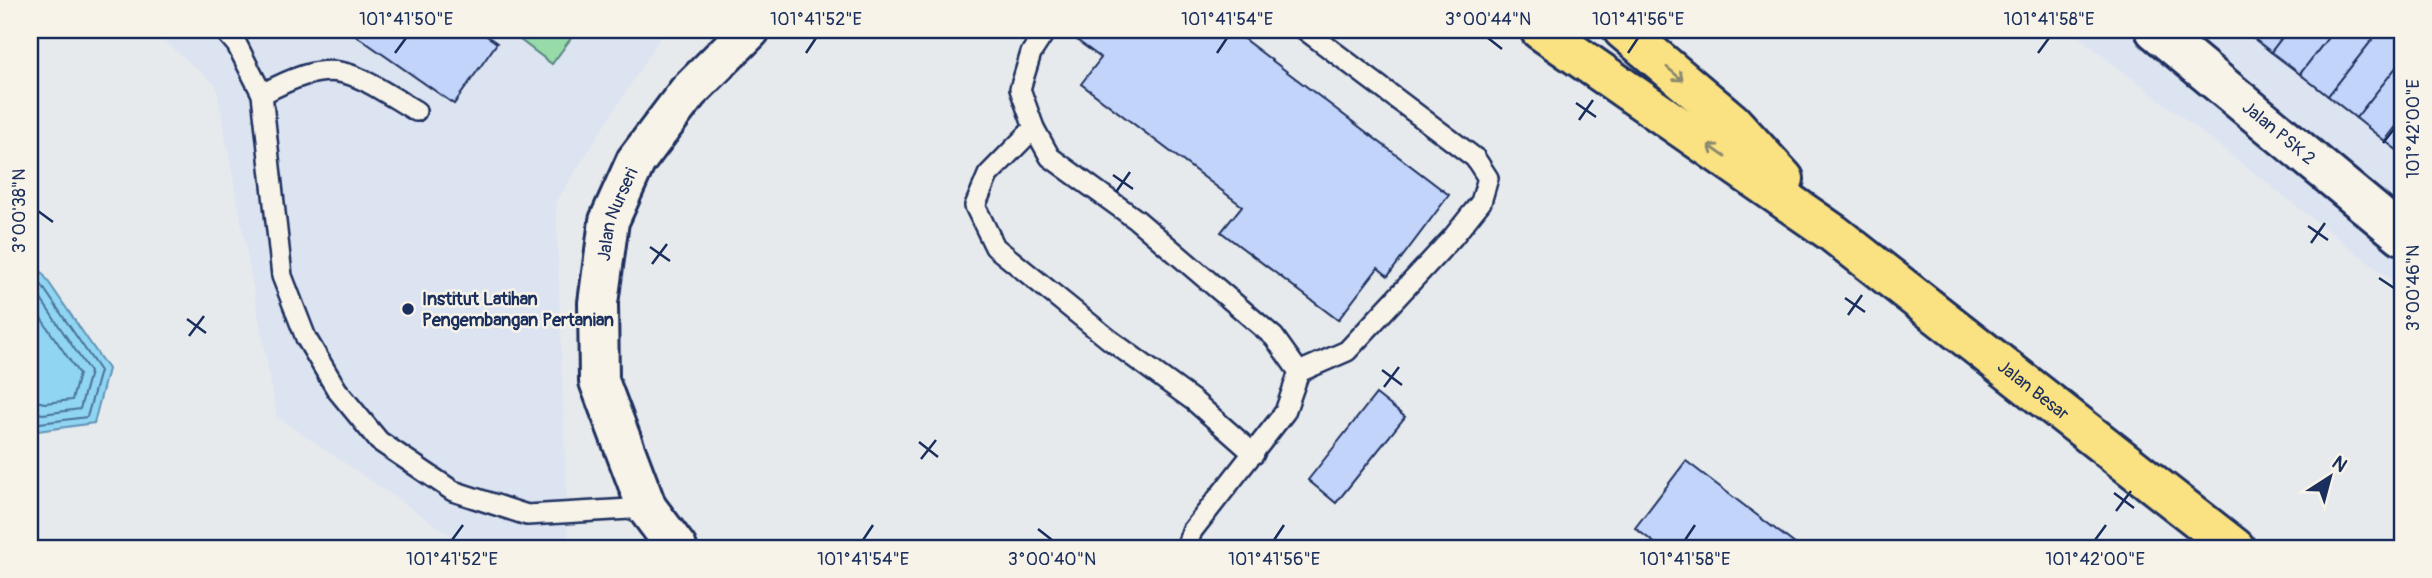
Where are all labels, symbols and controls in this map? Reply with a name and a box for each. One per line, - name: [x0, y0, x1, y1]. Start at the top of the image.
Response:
- text: 101°41'50"E: [359, 8, 453, 31]
- text: 101°41'52"E: [770, 8, 862, 31]
- text: 101°41'54"E: [1181, 8, 1273, 31]
- text: 3°00'44"N: [1445, 8, 1531, 31]
- text: 101°41'56"E: [1592, 8, 1684, 31]
- text: 101°41'58"E: [2004, 8, 2094, 31]
- one-way arrow: [1666, 66, 1684, 82]
- text: 101°42'00"E: [2402, 79, 2425, 179]
- street label: Jalan PSK 2: [2237, 96, 2320, 170]
- one-way arrow: [1708, 144, 1727, 158]
- street label: Jalan Nurseri: [592, 164, 643, 262]
- text: 3°00'38"N: [8, 169, 31, 253]
- text: 3°00'46"N: [2402, 245, 2425, 331]
- place label: Institut Latihan Pengembangan Pertanian: [422, 288, 614, 332]
- marker: Institut Latihan Pengembangan Pertanian: [400, 301, 416, 317]
- street label: Jalan Besar: [1993, 355, 2074, 426]
- north arrow: [2296, 442, 2366, 512]
- text: N: [2327, 451, 2352, 478]
- text: 101°41'52"E: [406, 548, 498, 571]
- text: 101°41'54"E: [817, 548, 909, 571]
- text: 3°00'40"N: [1008, 548, 1096, 571]
- text: 101°41'56"E: [1228, 548, 1320, 571]
- text: 101°41'58"E: [1640, 548, 1730, 571]
- text: 101°42'00"E: [2045, 548, 2145, 571]

